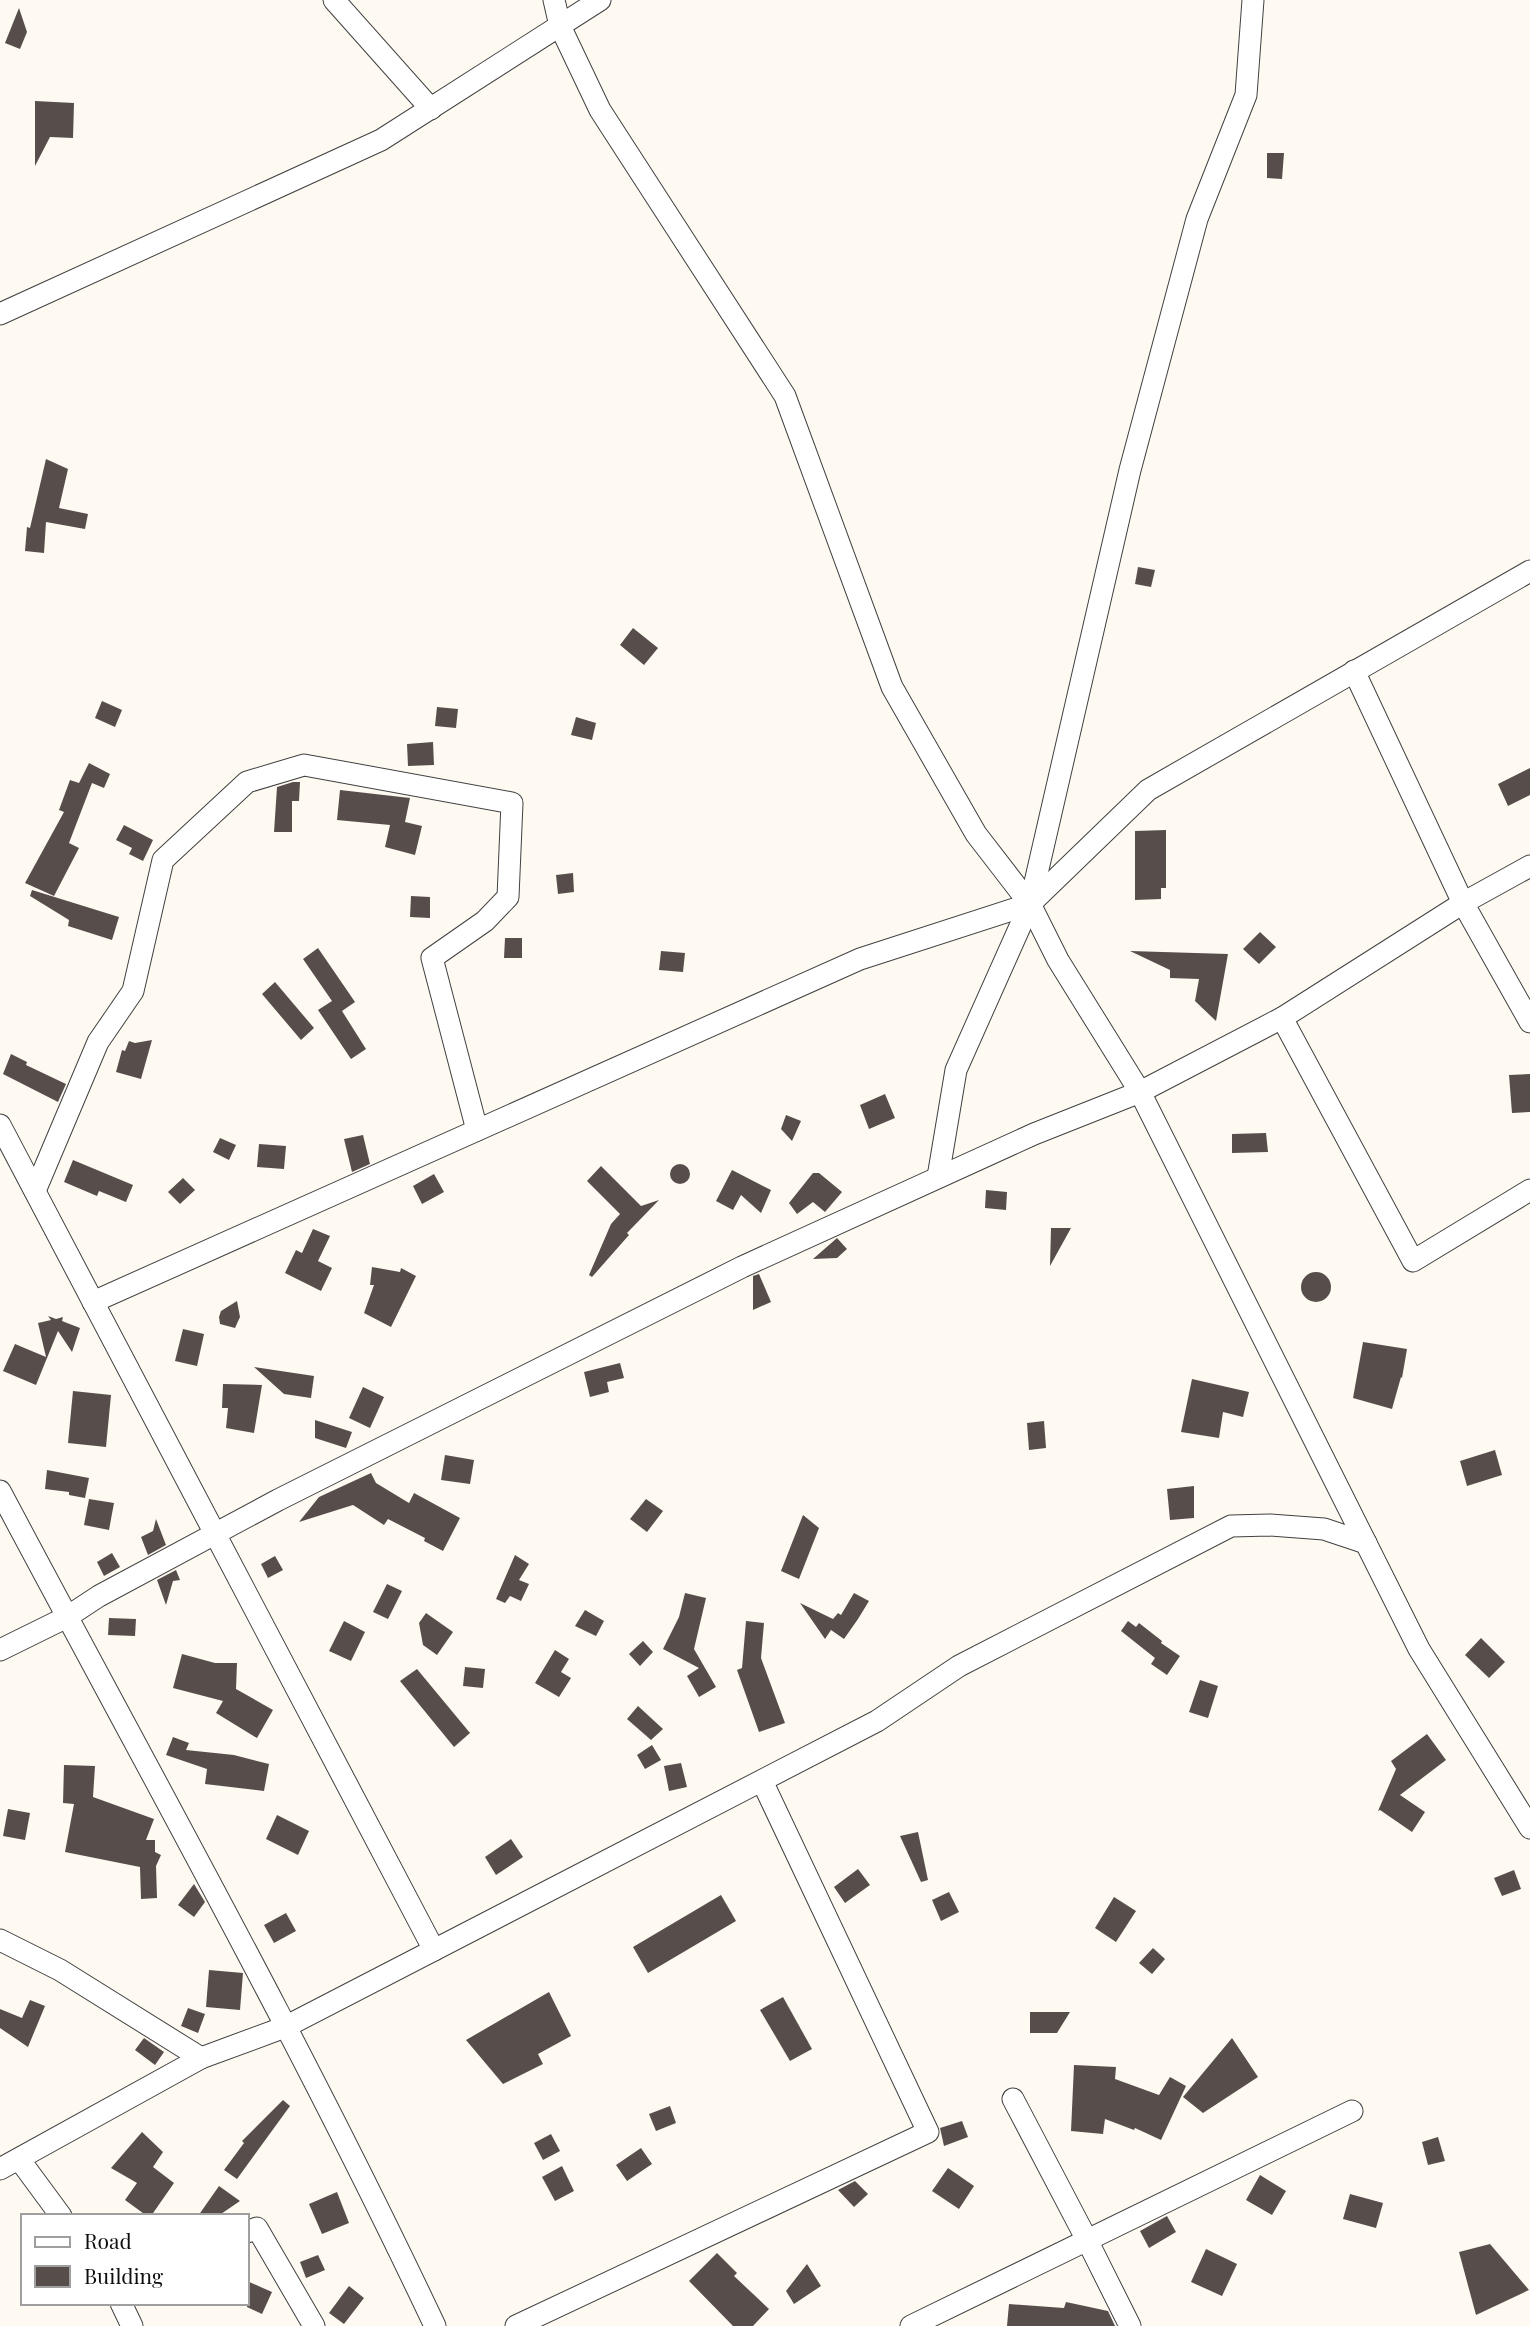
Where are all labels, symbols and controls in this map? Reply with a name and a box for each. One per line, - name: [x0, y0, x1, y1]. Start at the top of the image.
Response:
- legend: [21, 2214, 248, 2305]
- text: Road: [84, 2226, 132, 2254]
- text: Building: [84, 2261, 163, 2289]

